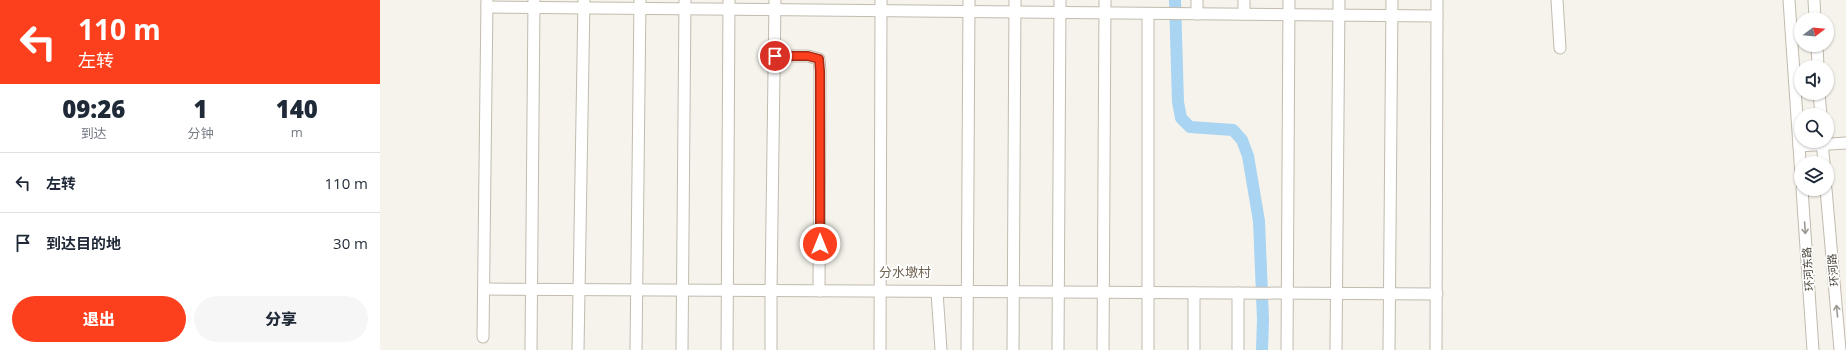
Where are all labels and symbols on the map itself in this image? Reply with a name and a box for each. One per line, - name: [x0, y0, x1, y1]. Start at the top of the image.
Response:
- north arrow: [1794, 12, 1834, 52]
- pin: [758, 39, 792, 73]
- one-way arrow: [1801, 221, 1808, 234]
- position arrow: [799, 223, 841, 265]
- street label: 环河东路: [1798, 247, 1817, 292]
- street label: 环河路: [1824, 253, 1841, 287]
- district label: 分水墩村: [879, 263, 931, 281]
- one-way arrow: [1833, 305, 1840, 318]

